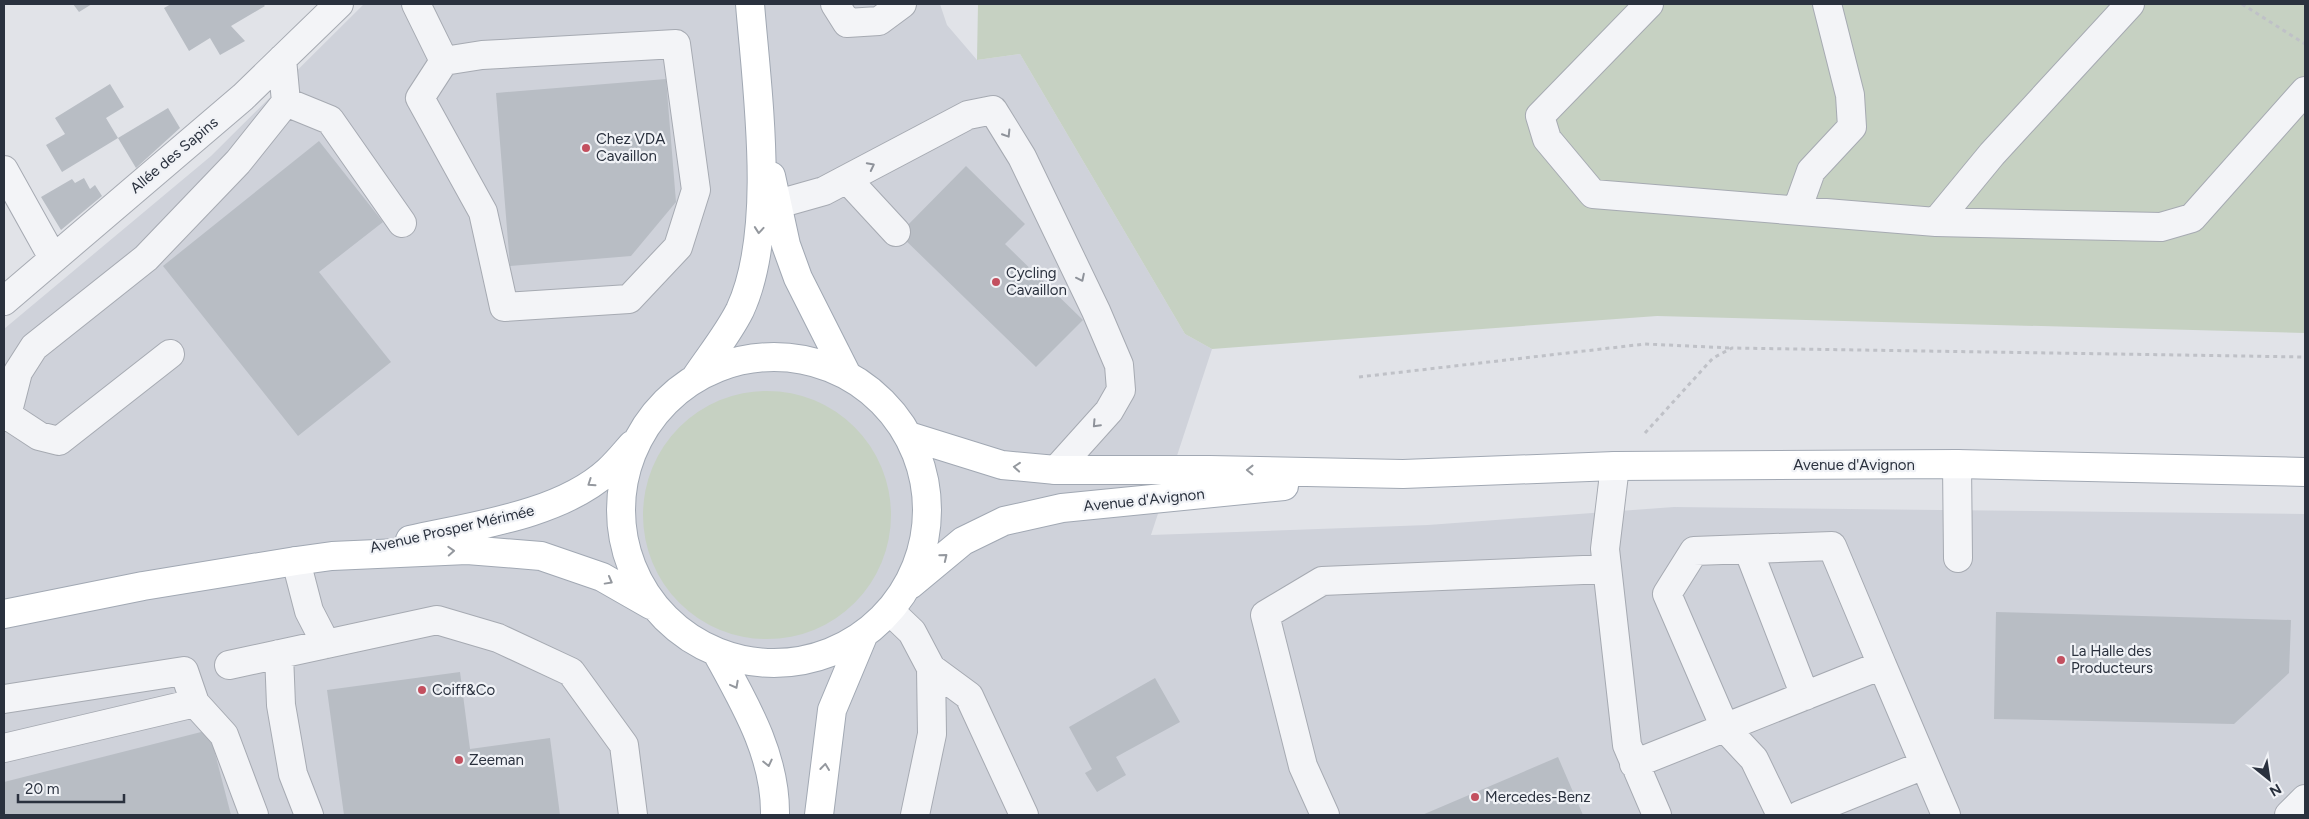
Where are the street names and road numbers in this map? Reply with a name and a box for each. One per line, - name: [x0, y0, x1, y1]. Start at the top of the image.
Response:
- street label: Allée des Sapins: [126, 113, 222, 197]
- street label: Avenue d'Avignon: [1793, 456, 1915, 474]
- street label: Avenue d'Avignon: [1083, 485, 1205, 515]
- street label: Avenue Prosper Mérimée: [368, 501, 536, 557]

